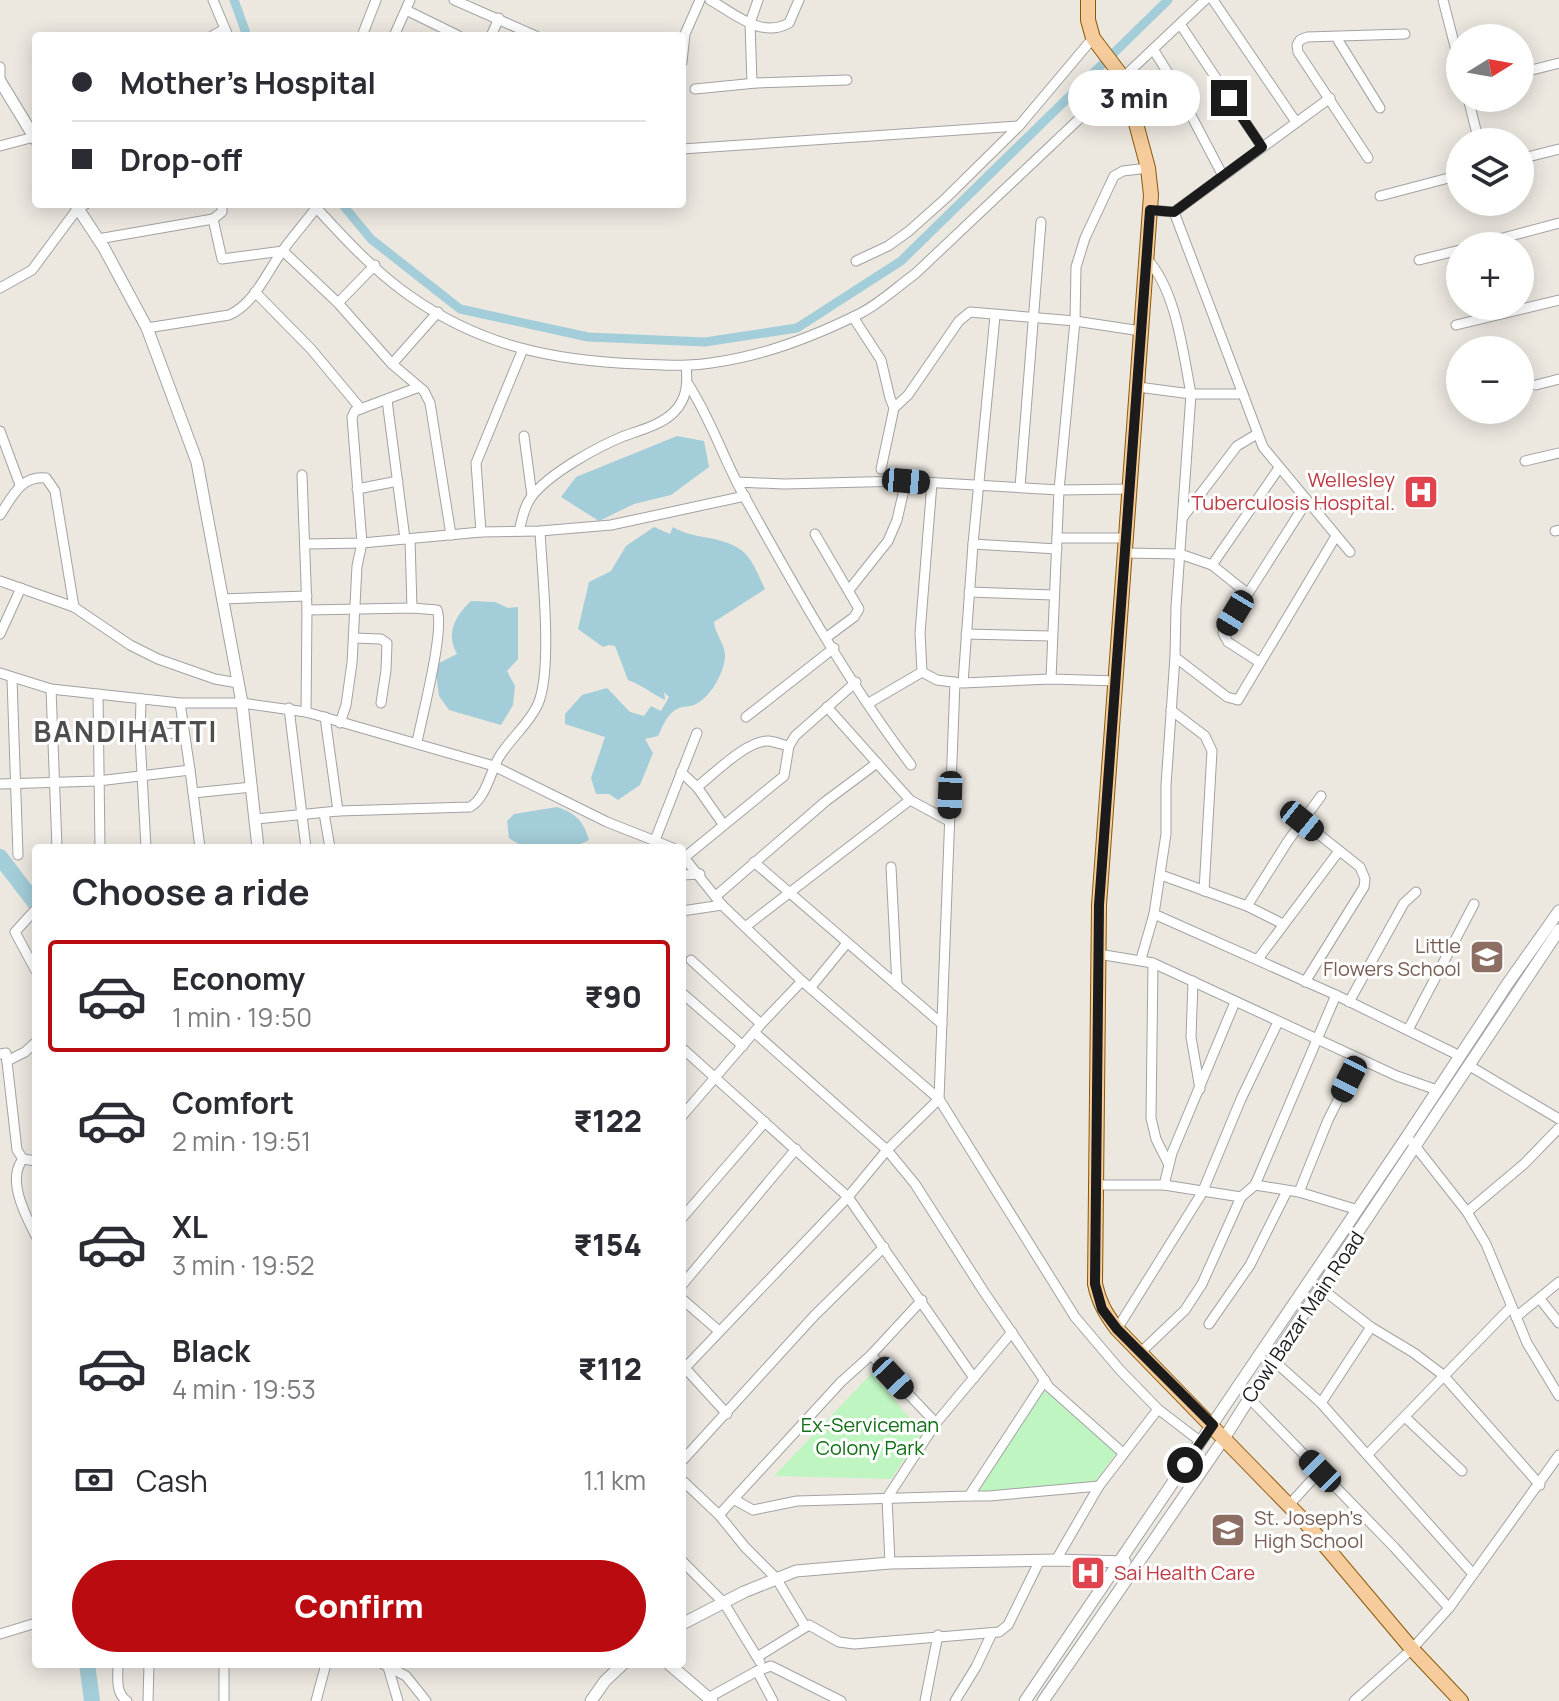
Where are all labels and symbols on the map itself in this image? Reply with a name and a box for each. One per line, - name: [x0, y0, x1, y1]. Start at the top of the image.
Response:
- north arrow: [1446, 24, 1534, 112]
- callout: 3 min: [1069, 70, 1201, 126]
- route end: [1211, 80, 1247, 116]
- place label: Wellesley Tuberculosis Hospital.: [1191, 466, 1395, 516]
- car: [881, 467, 931, 495]
- hospital icon: Wellesley Tuberculosis Hospital.: [1402, 473, 1440, 511]
- car: [1212, 586, 1258, 640]
- district label: BANDIHATTI: [34, 712, 218, 750]
- car: [937, 771, 963, 819]
- car: [1276, 797, 1328, 845]
- place label: Little Flowers School: [1323, 932, 1461, 982]
- school or university icon: Little Flowers School: [1468, 938, 1506, 976]
- car: [1327, 1052, 1371, 1106]
- street label: Cowl Bazar Main Road: [1235, 1226, 1370, 1408]
- car: [868, 1352, 918, 1404]
- park label: Ex-Serviceman Colony Park: [801, 1411, 939, 1461]
- car: [1295, 1446, 1345, 1496]
- route start: [1167, 1447, 1203, 1483]
- place label: St. Joseph's High School: [1254, 1504, 1364, 1554]
- school or university icon: St. Joseph's High School: [1209, 1511, 1247, 1549]
- hospital icon: Sai Health Care: [1069, 1554, 1107, 1592]
- place label: Sai Health Care: [1114, 1559, 1255, 1586]

